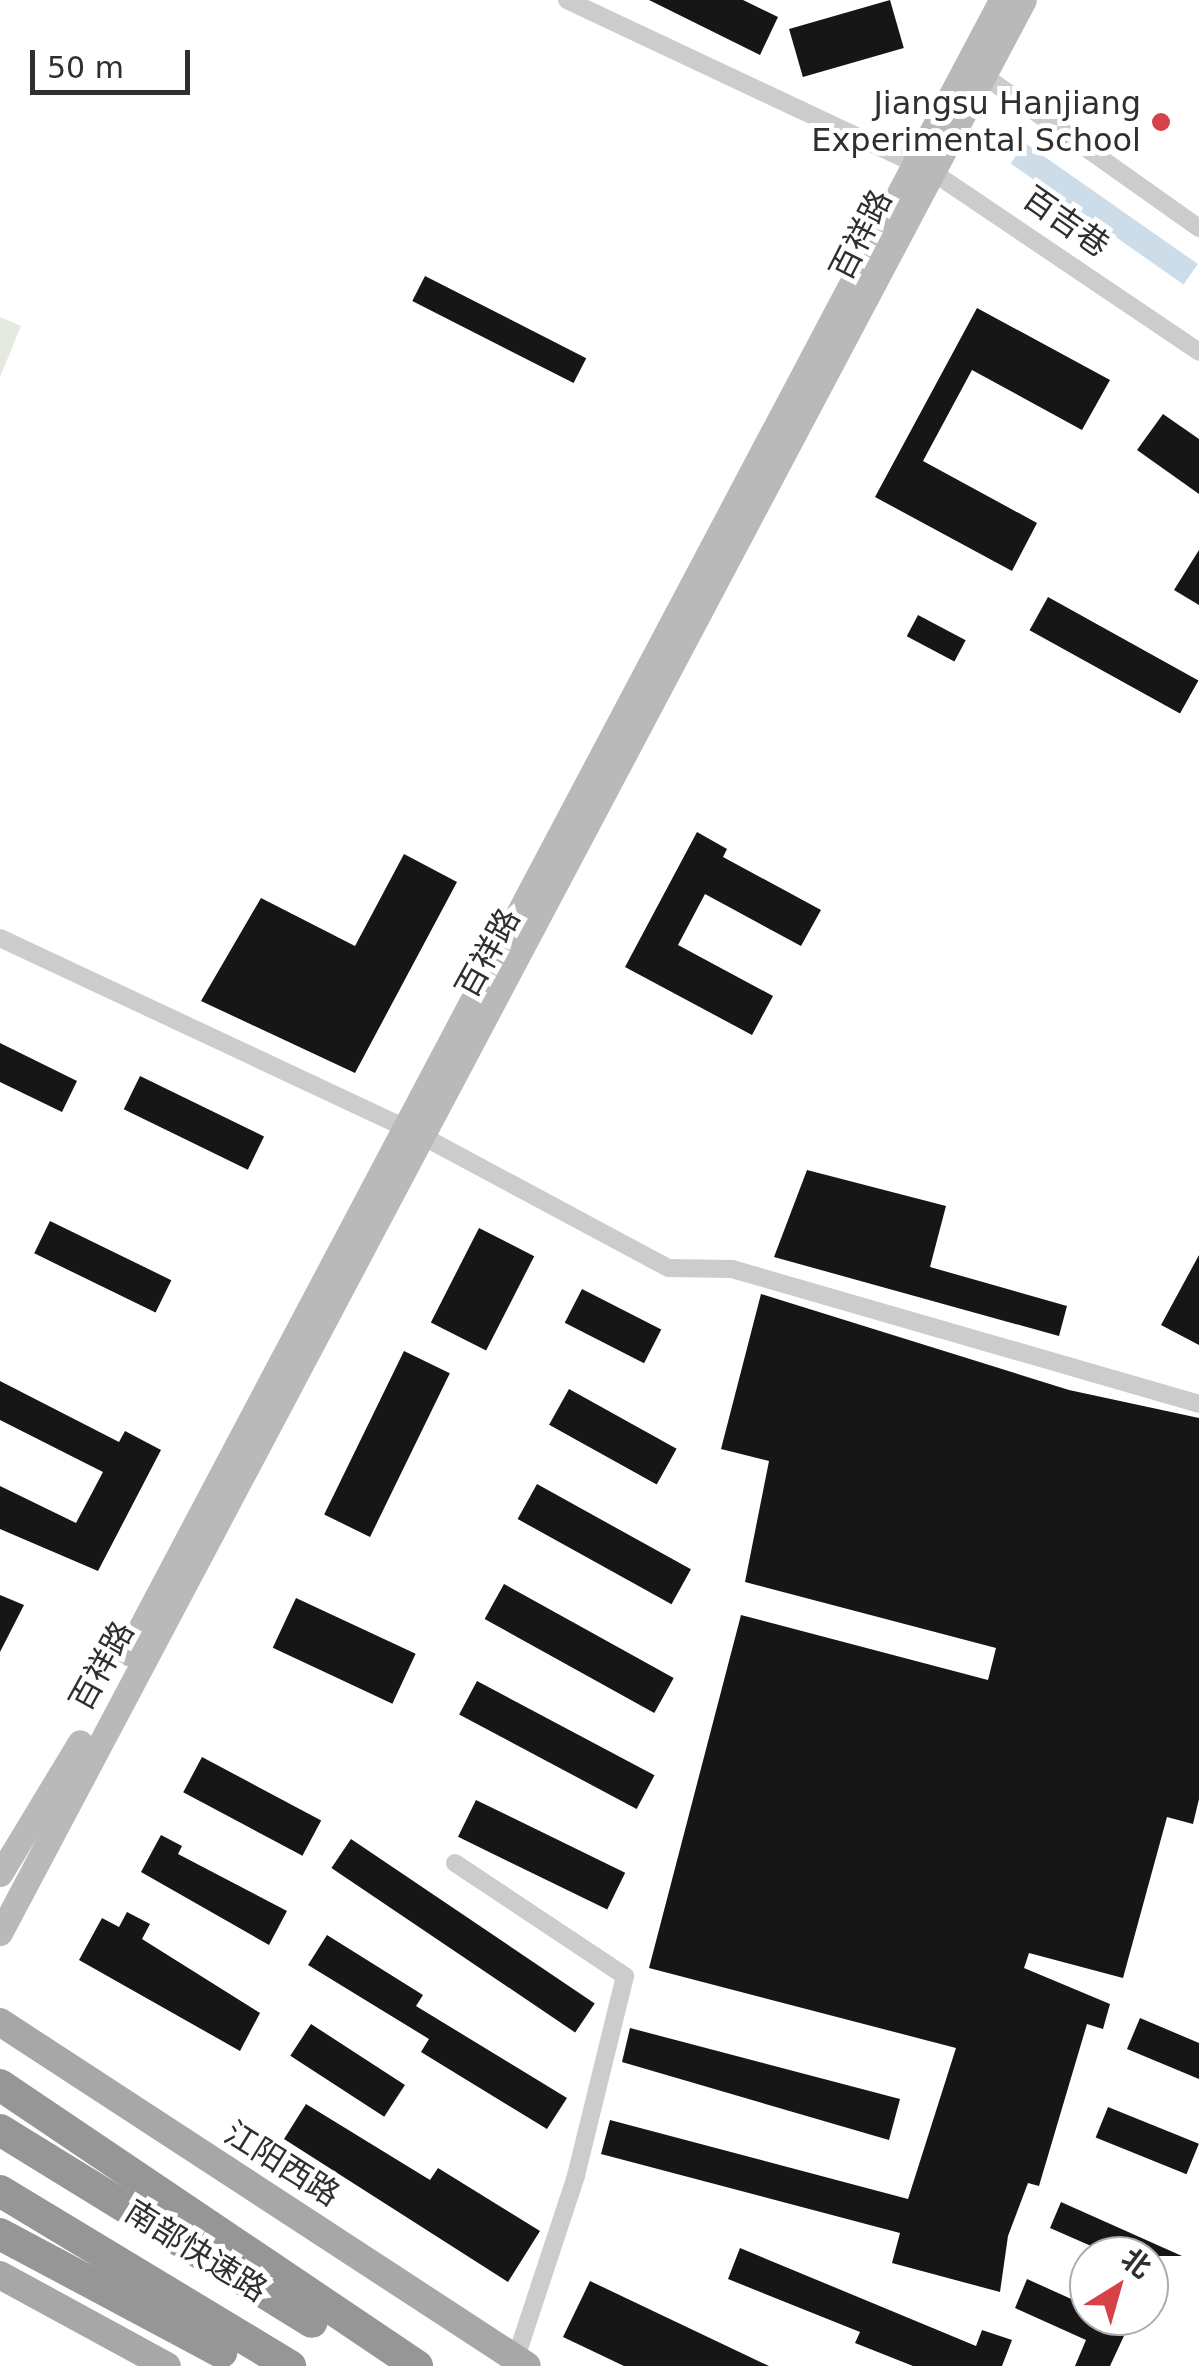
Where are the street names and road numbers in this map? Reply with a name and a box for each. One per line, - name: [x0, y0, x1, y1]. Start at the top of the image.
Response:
- street label: 百吉巷: [1016, 179, 1116, 265]
- street label: 百祥路: [822, 184, 900, 286]
- street label: 百祥路: [448, 902, 528, 1004]
- street label: 百祥路: [62, 1615, 142, 1717]
- street label: 江阳西路: [218, 2114, 346, 2214]
- street label: 南部快速路: [118, 2192, 274, 2310]

